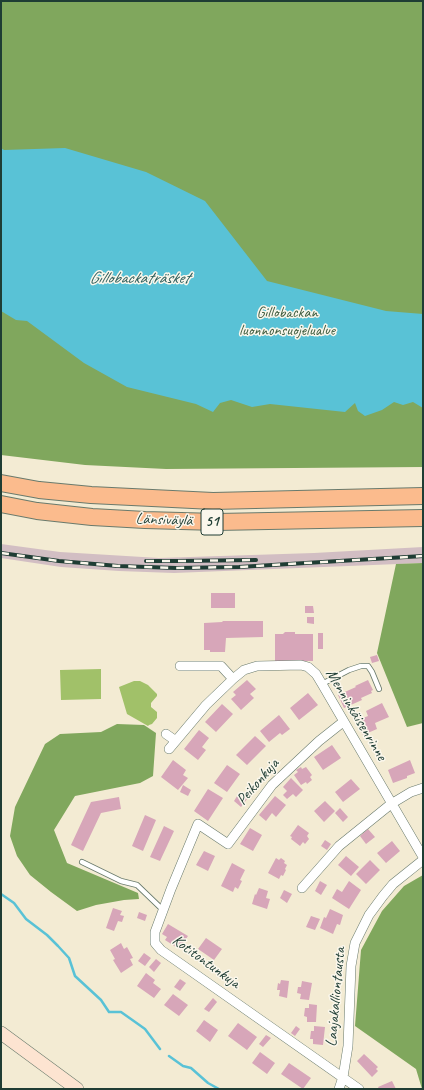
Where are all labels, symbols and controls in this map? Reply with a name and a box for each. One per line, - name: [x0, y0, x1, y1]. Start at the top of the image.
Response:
- water label: Gillobackaträsket: [89, 269, 189, 289]
- park label: Gillobackan luonnonsuojelualue: [239, 303, 335, 341]
- street label: Länsiväylä: [135, 509, 193, 531]
- road number: 51: [201, 509, 223, 535]
- street label: Menninkäisenrinne: [321, 666, 391, 764]
- street label: Peikonkuja: [233, 755, 283, 809]
- street label: Kotitontunkuja: [168, 931, 244, 993]
- street label: Laajakalliontausta: [322, 947, 350, 1047]

